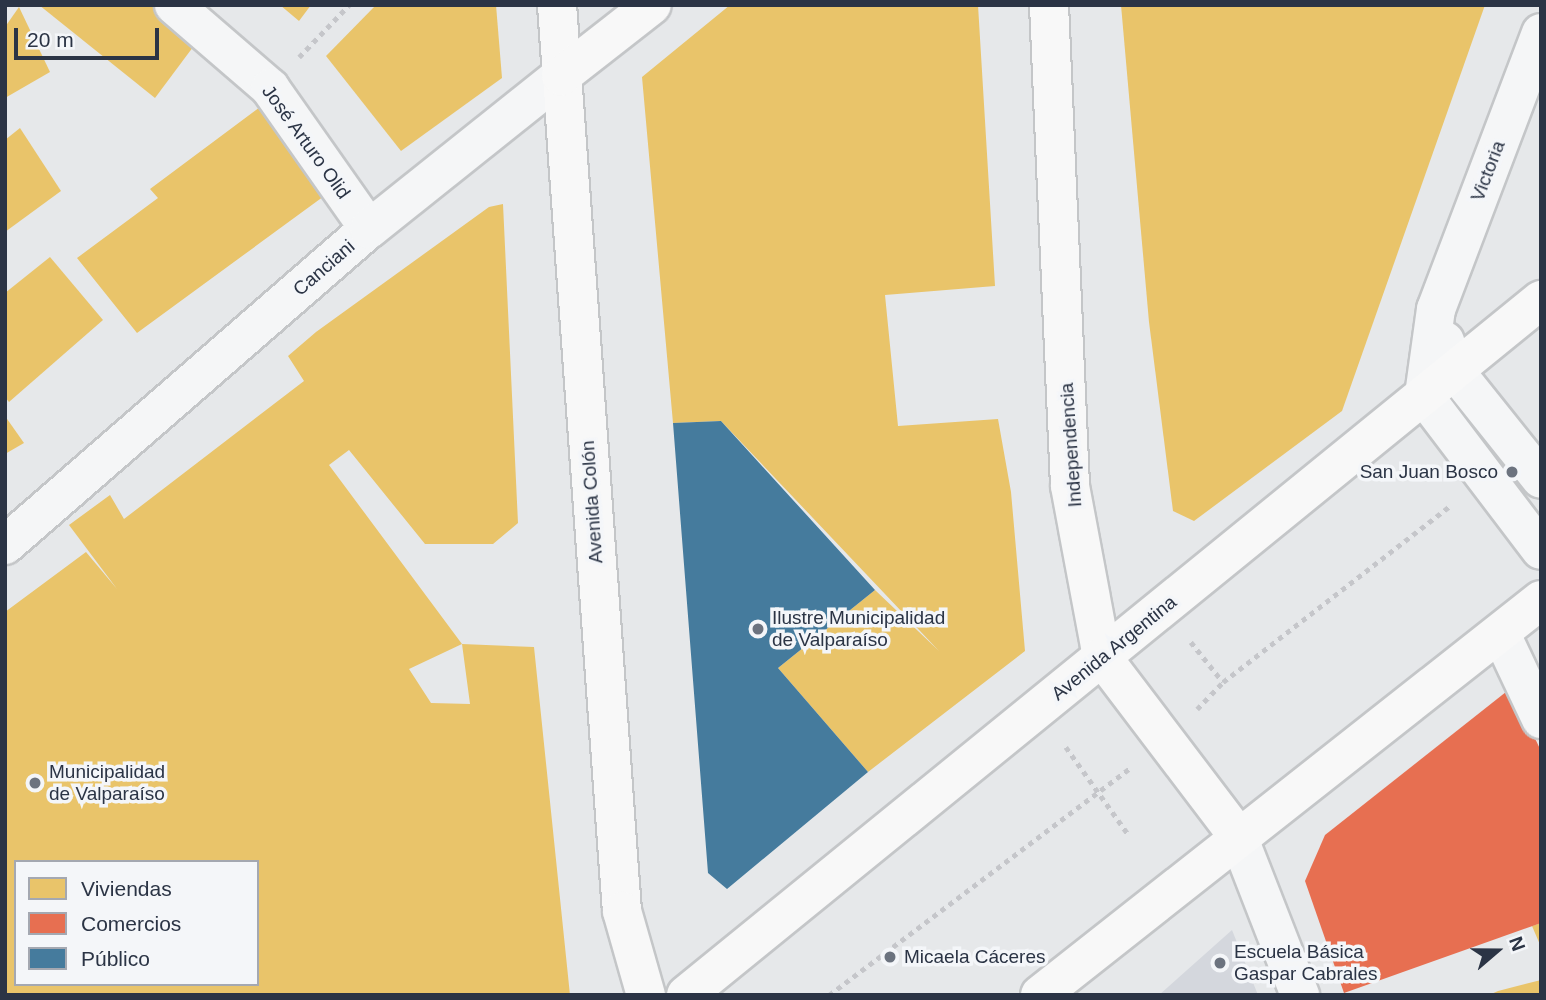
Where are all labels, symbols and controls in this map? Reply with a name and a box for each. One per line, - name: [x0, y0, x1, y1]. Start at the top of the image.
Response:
- scale bar: [18, 14, 163, 58]
- text: 20 m: [27, 28, 74, 51]
- street label: José Arturo Olid: [257, 80, 355, 204]
- street label: Victoria: [1466, 138, 1510, 204]
- street label: Canciani: [289, 235, 359, 301]
- street label: Independencia: [1055, 382, 1087, 508]
- street label: Avenida Colón: [576, 440, 608, 564]
- place label: San Juan Bosco: [1360, 461, 1498, 483]
- marker: San Juan Bosco: [1504, 464, 1520, 480]
- street label: Avenida Argentina: [1047, 590, 1181, 706]
- place label: Ilustre Municipalidad de Valparaíso: [772, 607, 945, 651]
- marker: Ilustre Municipalidad de Valparaíso: [750, 621, 766, 637]
- place label: Municipalidad de Valparaíso: [49, 761, 165, 805]
- marker: Municipalidad de Valparaíso: [27, 775, 43, 791]
- legend: [14, 860, 259, 986]
- text: Viviendas: [81, 877, 172, 900]
- text: Comercios: [81, 912, 181, 935]
- north arrow: [1462, 916, 1532, 986]
- text: N: [1505, 934, 1529, 954]
- place label: Escuela Básica Gaspar Cabrales: [1234, 941, 1378, 985]
- place label: Micaela Cáceres: [904, 946, 1045, 968]
- text: Público: [81, 947, 150, 970]
- marker: Micaela Cáceres: [882, 949, 898, 965]
- marker: Escuela Básica Gaspar Cabrales: [1212, 955, 1228, 971]

